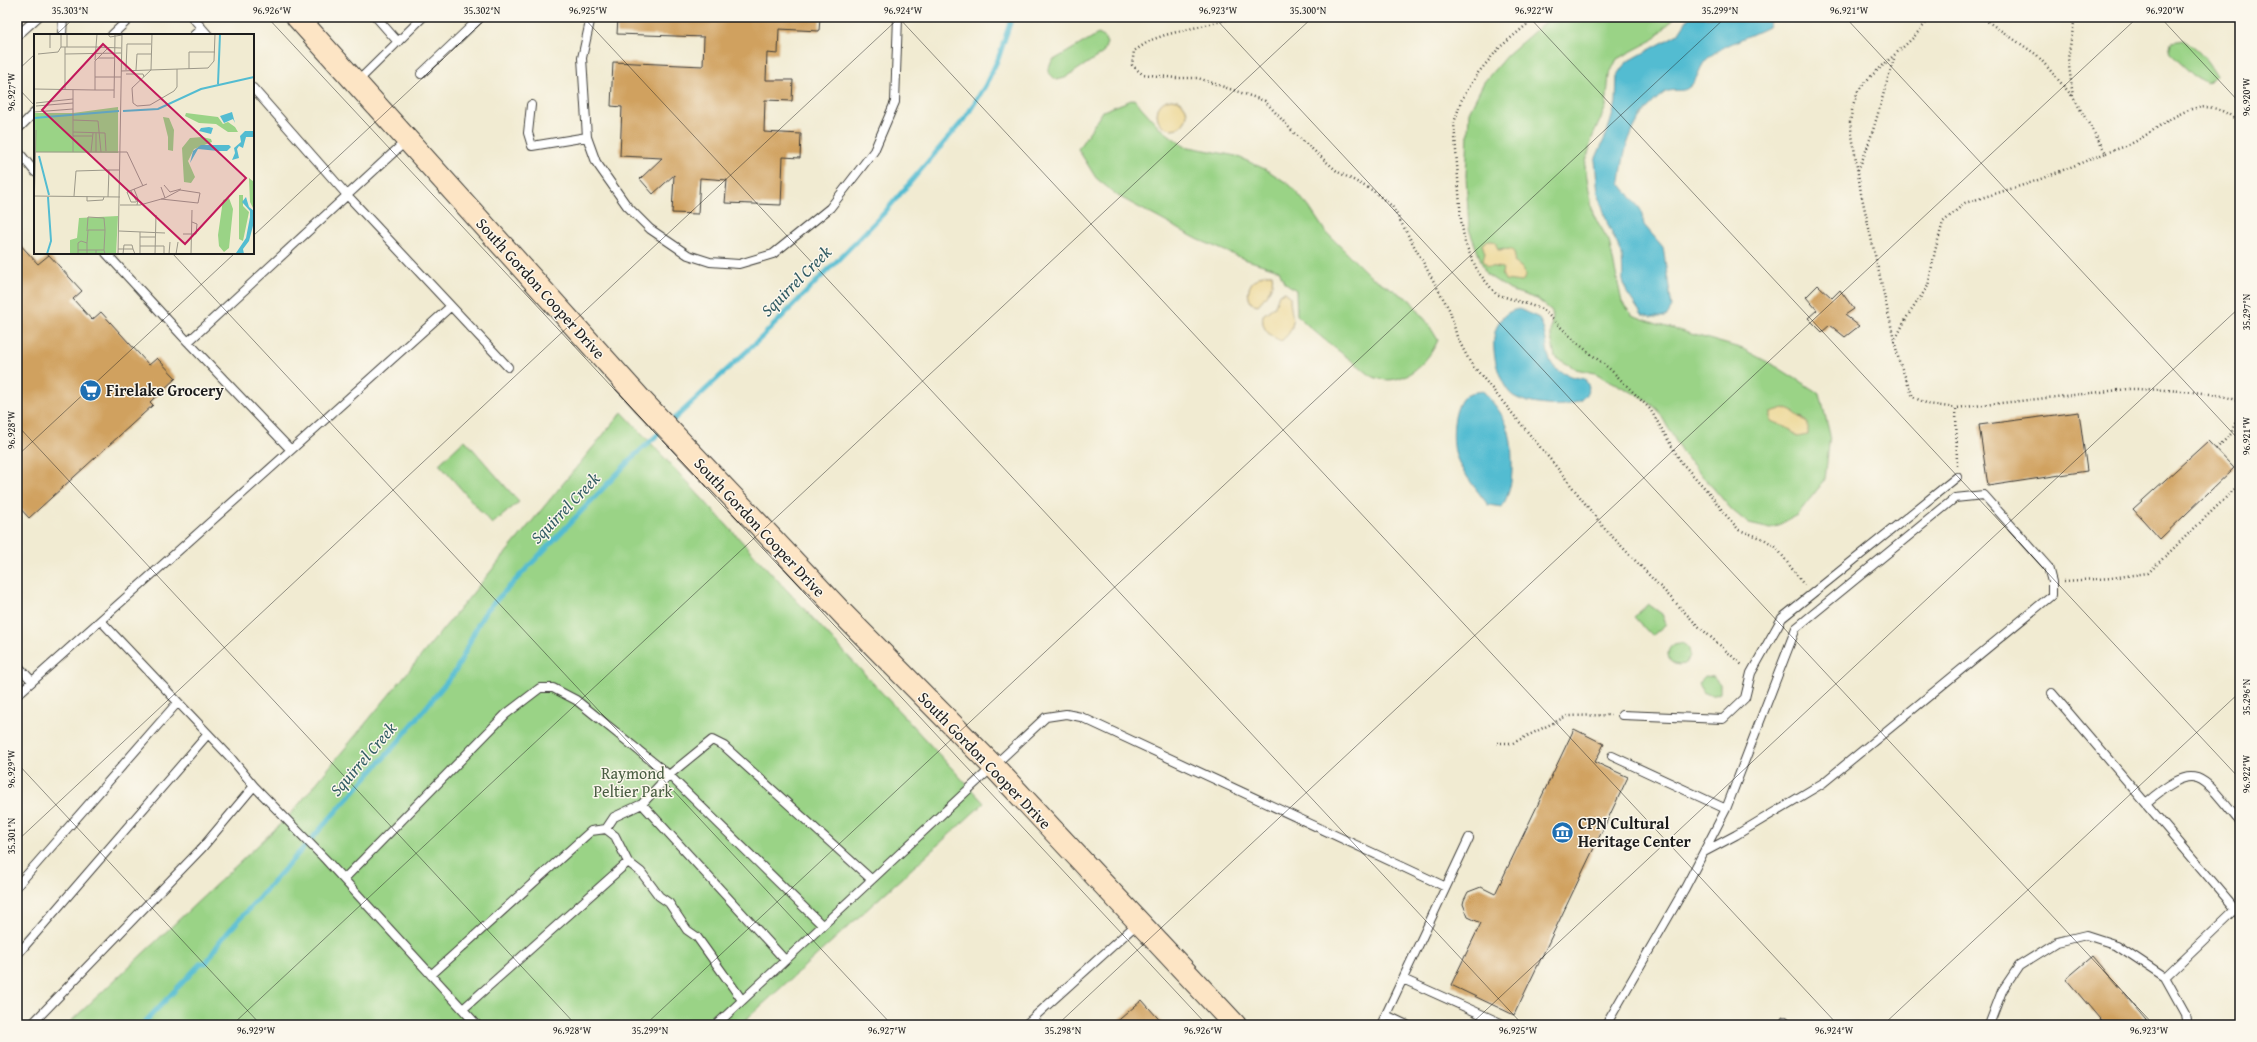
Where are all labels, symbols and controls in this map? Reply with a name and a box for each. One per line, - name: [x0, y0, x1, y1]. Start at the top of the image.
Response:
- text: 35.303°N: [52, 3, 89, 18]
- text: 96.926°W: [253, 3, 292, 18]
- text: 35.302°N: [464, 3, 501, 18]
- text: 96.925°W: [569, 3, 608, 18]
- text: 96.924°W: [884, 3, 923, 18]
- text: 96.923°W: [1199, 3, 1238, 18]
- text: 35.300°N: [1290, 3, 1327, 18]
- text: 96.922°W: [1515, 3, 1554, 18]
- text: 35.299°N: [1702, 3, 1739, 18]
- text: 96.921°W: [1830, 3, 1869, 18]
- text: 96.920°W: [2146, 3, 2185, 18]
- inset map: [34, 34, 254, 254]
- text: 96.927°W: [4, 72, 19, 111]
- text: 96.920°W: [2239, 77, 2254, 116]
- street label: South Gordon Cooper Drive: [471, 212, 611, 364]
- water label: Squirrel Creek: [755, 239, 837, 322]
- text: 35.297°N: [2239, 293, 2254, 330]
- supermarket icon: Firelake Grocery: [77, 377, 103, 403]
- place label: Firelake Grocery: [106, 378, 224, 402]
- text: 96.928°W: [4, 410, 19, 449]
- text: 96.921°W: [2239, 416, 2254, 455]
- street label: South Gordon Cooper Drive: [689, 452, 831, 602]
- water label: Squirrel Creek: [524, 466, 605, 549]
- text: 35.296°N: [2239, 678, 2254, 715]
- street label: South Gordon Cooper Drive: [913, 686, 1057, 834]
- water label: Squirrel Creek: [323, 716, 402, 801]
- text: 96.929°W: [4, 749, 19, 788]
- text: 96.922°W: [2239, 754, 2254, 793]
- park label: Raymond Peltier Park: [593, 761, 674, 803]
- place label: CPN Cultural Heritage Center: [1578, 811, 1692, 853]
- text: 35.301°N: [4, 817, 19, 854]
- museum icon: CPN Cultural Heritage Center: [1550, 819, 1576, 845]
- text: 96.929°W: [237, 1023, 276, 1038]
- text: 96.928°W: [553, 1023, 592, 1038]
- text: 35.299°N: [632, 1023, 669, 1038]
- text: 96.927°W: [868, 1023, 907, 1038]
- text: 35.298°N: [1045, 1023, 1082, 1038]
- text: 96.926°W: [1184, 1023, 1223, 1038]
- text: 96.925°W: [1499, 1023, 1538, 1038]
- text: 96.924°W: [1815, 1023, 1854, 1038]
- text: 96.923°W: [2130, 1023, 2169, 1038]

